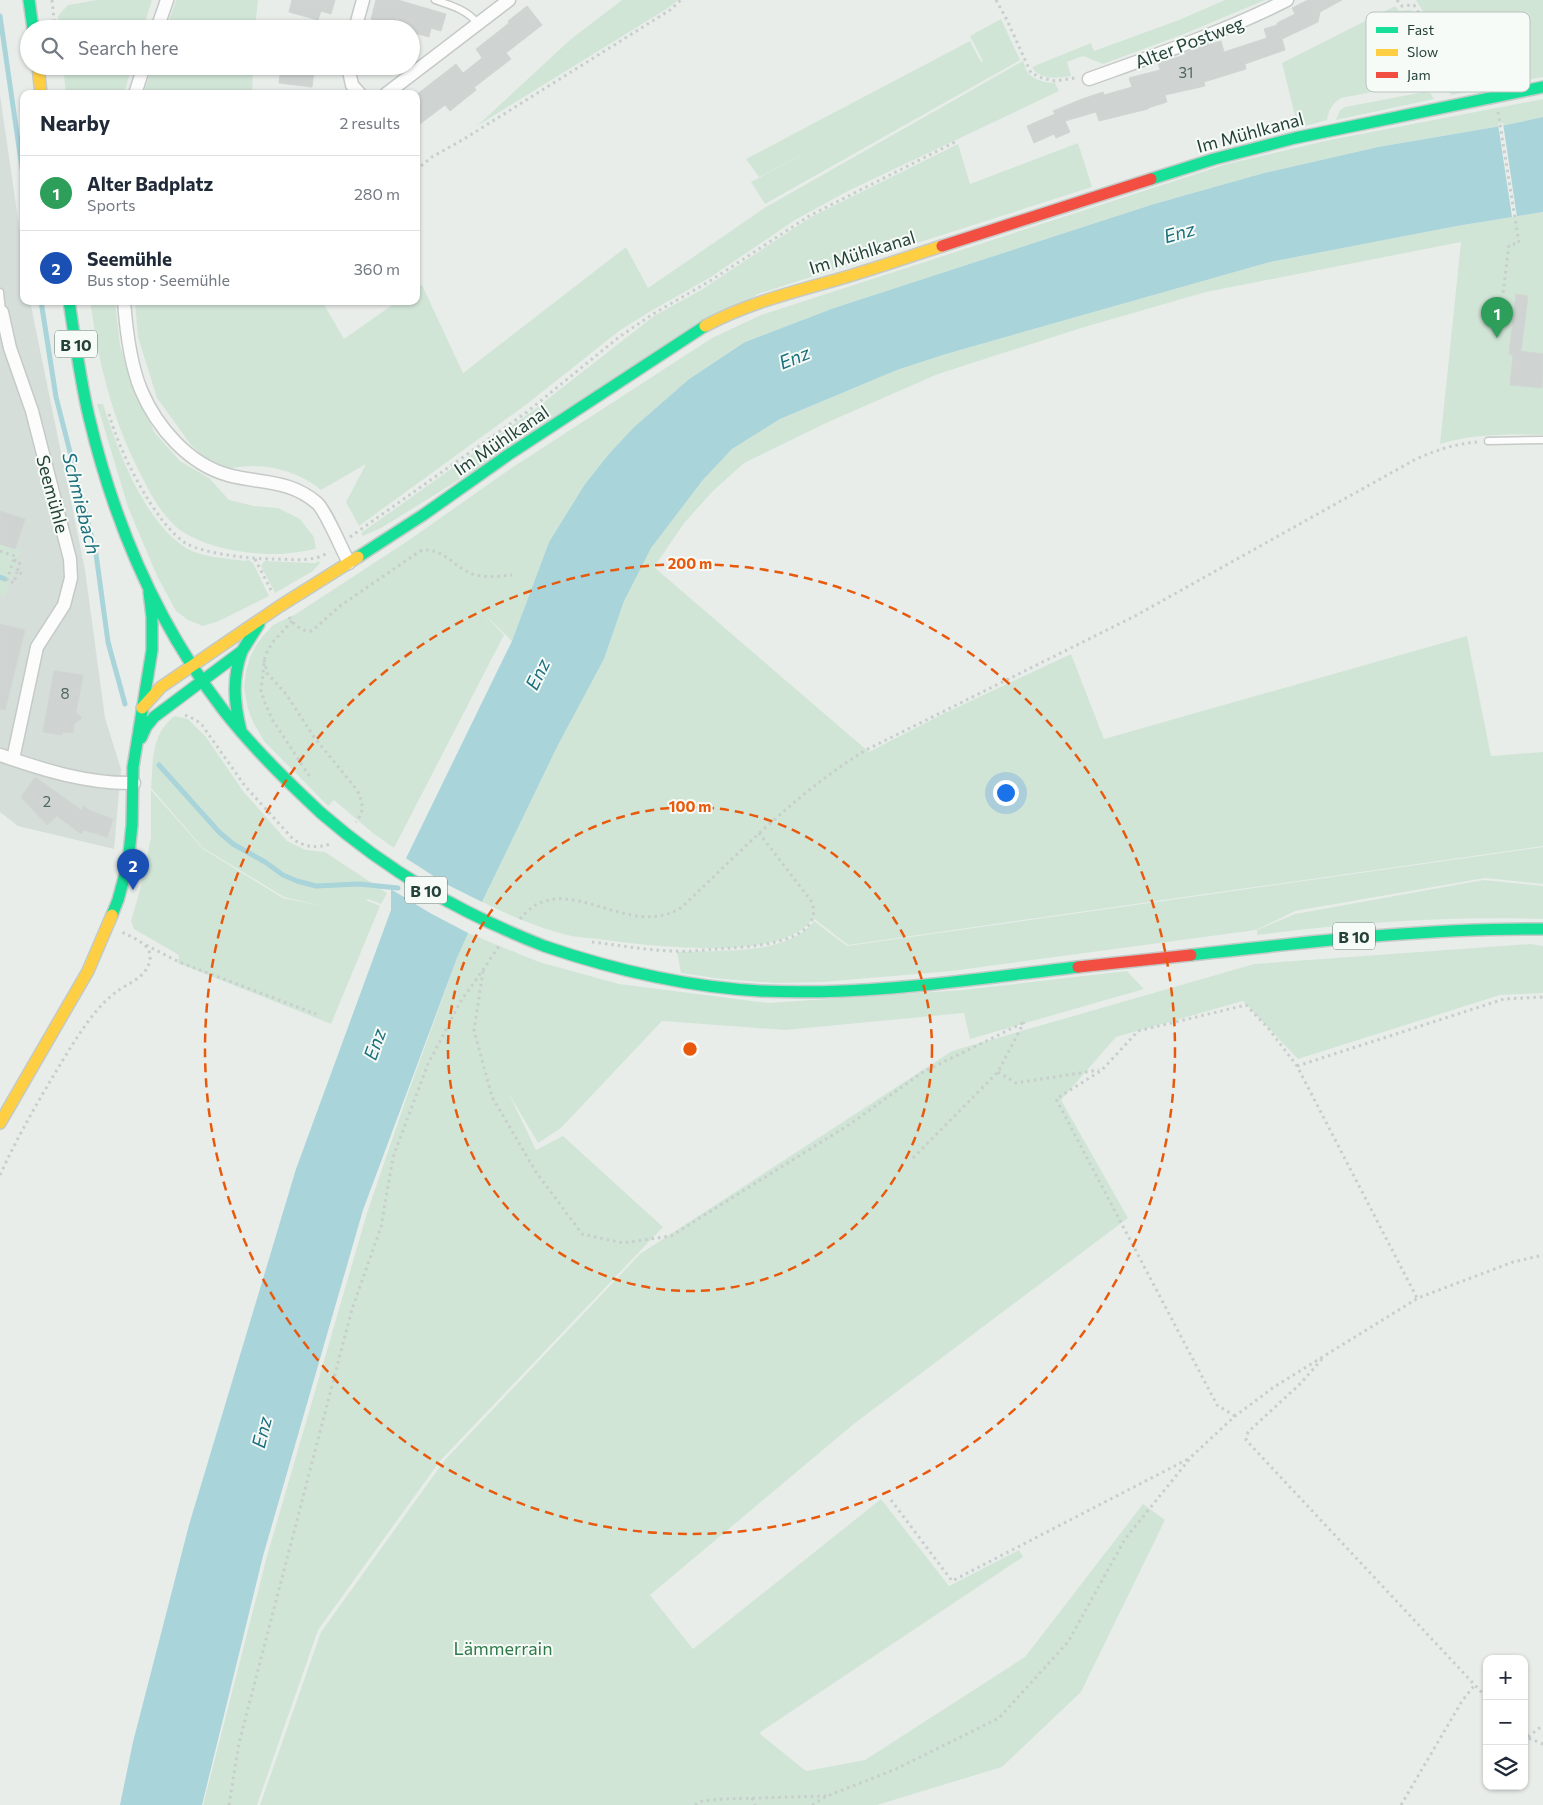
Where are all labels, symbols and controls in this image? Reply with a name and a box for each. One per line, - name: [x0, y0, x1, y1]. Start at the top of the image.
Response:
- street label: Alter Postweg: [1131, 11, 1247, 73]
- legend: [1366, 12, 1530, 92]
- search box: [20, 20, 420, 75]
- text: Fast: [1407, 21, 1434, 38]
- icon: search: [38, 34, 66, 62]
- text: Search here: [78, 36, 178, 59]
- text: Slow: [1407, 43, 1438, 60]
- house number: 31: [1179, 63, 1193, 81]
- text: Jam: [1407, 66, 1431, 83]
- street label: Im Mühlkanal: [1194, 107, 1306, 157]
- text: Nearby: [40, 110, 110, 135]
- text: 2 results: [339, 113, 400, 132]
- text: Alter Badplatz: [87, 172, 213, 195]
- text: 1: [52, 184, 60, 203]
- text: 280 m: [354, 184, 400, 203]
- text: Sports: [87, 195, 136, 214]
- water label: Enz: [1161, 216, 1198, 247]
- street label: Im Mühlkanal: [806, 225, 918, 279]
- text: Seemühle: [87, 247, 172, 270]
- text: 2: [51, 259, 61, 278]
- text: 360 m: [354, 259, 400, 278]
- text: Bus stop · Seemühle: [87, 270, 230, 289]
- pin: 1: [1481, 297, 1513, 338]
- road number: B 10: [55, 330, 97, 358]
- water label: Enz: [775, 340, 813, 374]
- street label: Im Mühlkanal: [449, 400, 553, 480]
- water label: Schmiebach: [58, 450, 106, 557]
- street label: Seemühle: [32, 453, 74, 535]
- text: 200 m: [668, 554, 712, 572]
- water label: Enz: [520, 654, 555, 693]
- house number: 8: [60, 684, 70, 702]
- your location: [993, 780, 1019, 806]
- house number: 2: [43, 792, 51, 810]
- text: 100 m: [669, 797, 711, 815]
- pin: 2: [117, 849, 149, 890]
- road number: B 10: [405, 876, 447, 904]
- road number: B 10: [1333, 922, 1375, 949]
- water label: Enz: [358, 1025, 390, 1063]
- centre of rings: [681, 1040, 699, 1058]
- water label: Enz: [246, 1413, 276, 1450]
- park label: Lämmerrain: [453, 1637, 553, 1659]
- map controls: [1483, 1655, 1528, 1790]
- button: +: [1483, 1655, 1528, 1700]
- button: −: [1483, 1700, 1528, 1745]
- button: layers: [1483, 1745, 1528, 1790]

